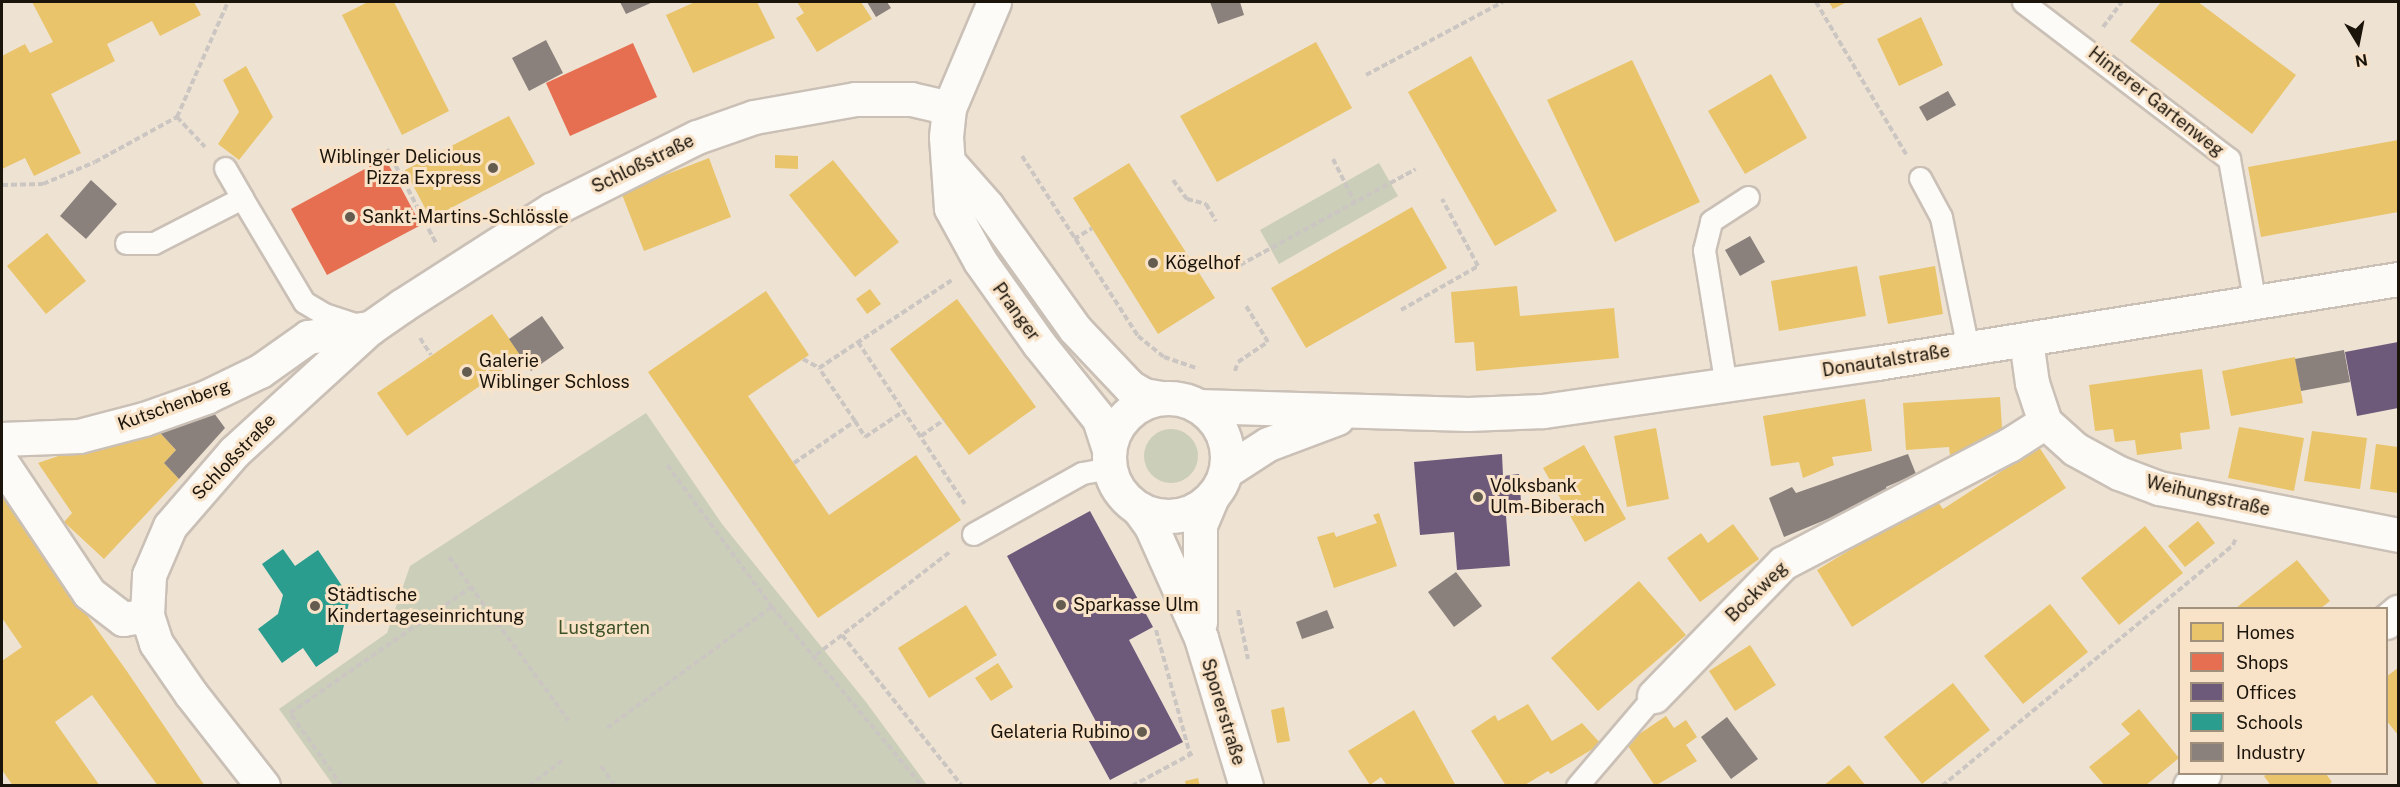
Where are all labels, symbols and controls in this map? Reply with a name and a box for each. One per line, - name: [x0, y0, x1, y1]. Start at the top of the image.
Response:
- north arrow: [2328, 12, 2388, 72]
- street label: Hinterer Gartenweg: [2084, 42, 2228, 162]
- text: N: [2353, 50, 2369, 71]
- street label: Schloßstraße: [588, 130, 698, 198]
- place label: Wiblinger Delicious Pizza Express: [319, 147, 481, 190]
- marker: Wiblinger Delicious Pizza Express: [486, 161, 500, 175]
- place label: Sankt-Martins-Schlössle: [362, 206, 569, 228]
- marker: Sankt-Martins-Schlössle: [343, 210, 357, 224]
- place label: Kögelhof: [1165, 252, 1241, 274]
- marker: Kögelhof: [1146, 256, 1160, 270]
- street label: Pranger: [988, 279, 1044, 345]
- street label: Donautalstraße: [1821, 340, 1951, 382]
- place label: Galerie Wiblinger Schloss: [479, 351, 630, 394]
- marker: Galerie Wiblinger Schloss: [460, 365, 474, 379]
- street label: Kutschenberg: [115, 375, 233, 435]
- street label: Schloßstraße: [188, 409, 280, 505]
- street label: Weihungstraße: [2144, 471, 2272, 521]
- place label: Volksbank Ulm-Biberach: [1490, 476, 1605, 518]
- marker: Volksbank Ulm-Biberach: [1471, 490, 1485, 504]
- street label: Bockweg: [1722, 557, 1792, 627]
- place label: Städtische Kindertageseinrichtung: [327, 585, 524, 628]
- place label: Sparkasse Ulm: [1073, 594, 1199, 616]
- marker: Sparkasse Ulm: [1054, 598, 1068, 612]
- marker: Städtische Kindertageseinrichtung: [308, 599, 322, 613]
- legend: [2178, 607, 2388, 775]
- park label: Lustgarten: [558, 617, 650, 639]
- text: Homes: [2236, 622, 2295, 643]
- text: Shops: [2236, 652, 2288, 673]
- street label: Sporerstraße: [1197, 656, 1249, 768]
- text: Offices: [2236, 682, 2296, 703]
- text: Schools: [2236, 712, 2303, 733]
- place label: Gelateria Rubino: [990, 721, 1130, 743]
- marker: Gelateria Rubino: [1135, 725, 1149, 739]
- text: Industry: [2236, 742, 2305, 763]

